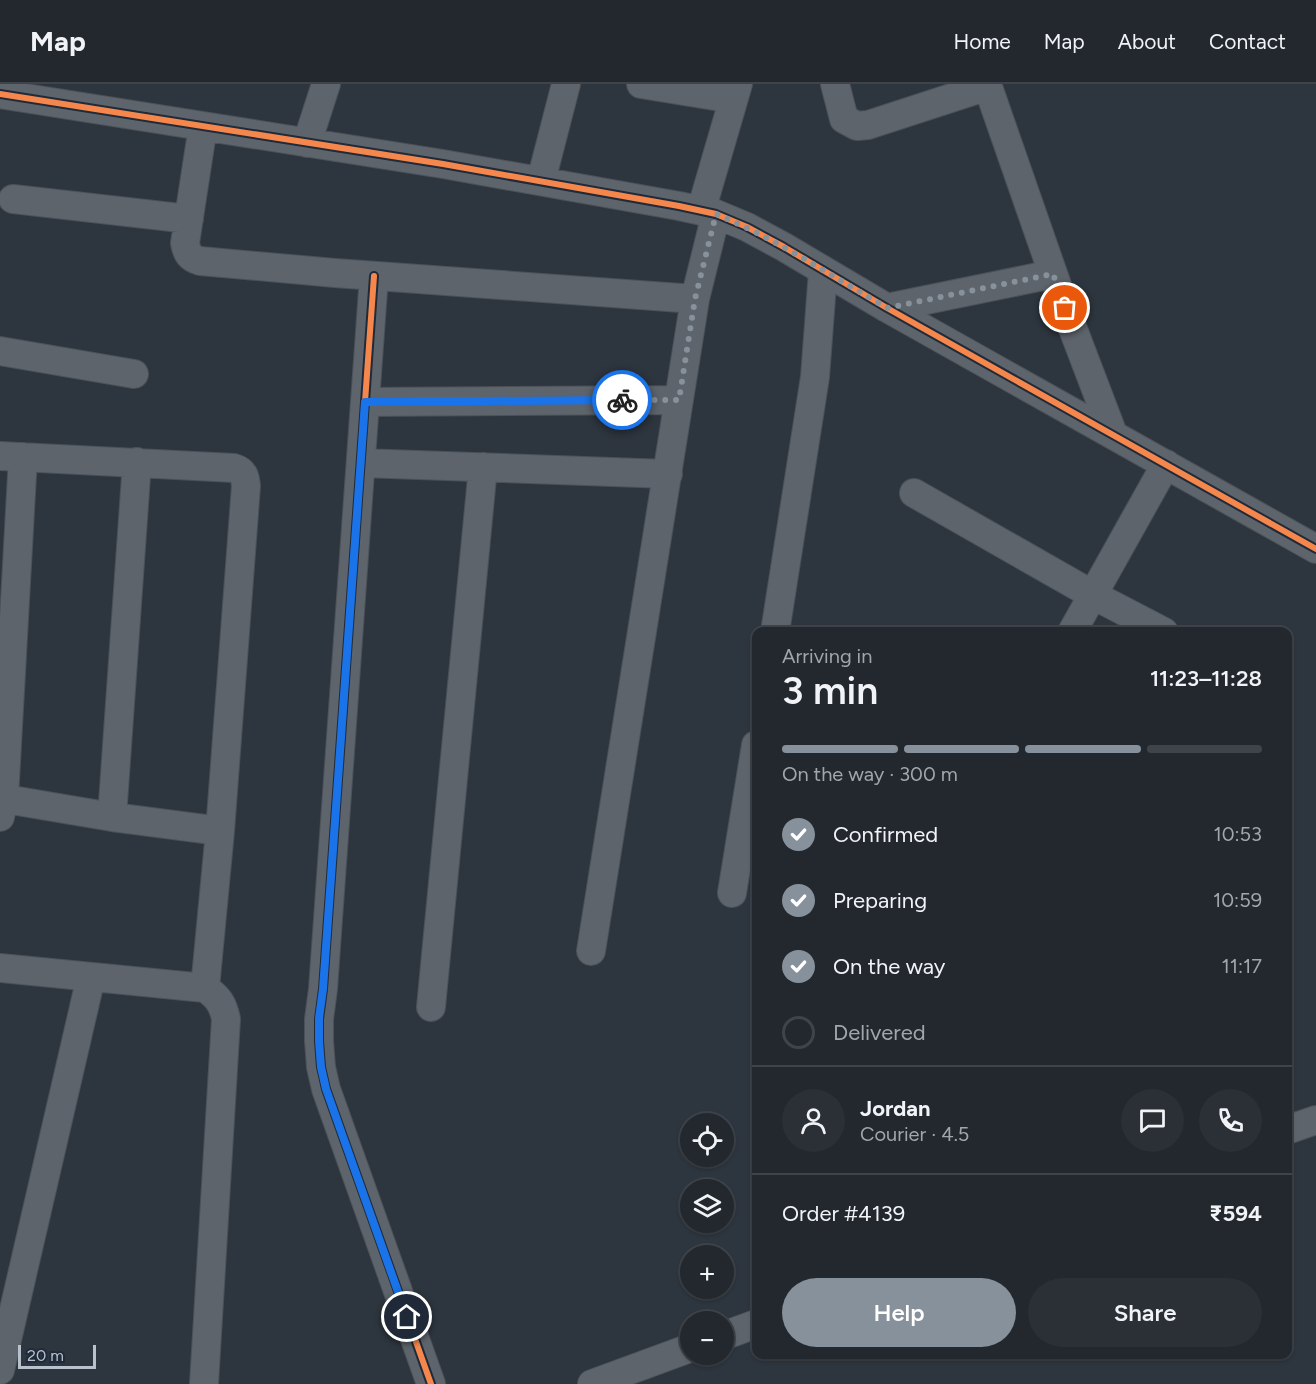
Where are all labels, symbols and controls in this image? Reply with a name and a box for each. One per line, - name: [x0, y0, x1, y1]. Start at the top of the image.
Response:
- text: Map: [30, 24, 86, 58]
- text: Home: [954, 29, 1011, 54]
- text: Map: [1044, 29, 1085, 54]
- text: About: [1118, 29, 1176, 54]
- text: Contact: [1209, 29, 1286, 54]
- pin: [1039, 282, 1090, 333]
- icon: bag: [1048, 291, 1081, 324]
- courier: [592, 370, 652, 430]
- icon: bike: [606, 384, 639, 417]
- text: Arriving in: [782, 644, 872, 668]
- text: 11:23–11:28: [1150, 665, 1262, 692]
- text: 3 min: [782, 667, 878, 714]
- text: On the way · 300 m: [782, 762, 958, 786]
- icon: check: [782, 818, 815, 851]
- text: Confirmed: [833, 821, 938, 848]
- text: 10:53: [1213, 822, 1262, 846]
- icon: check: [782, 884, 815, 917]
- text: Preparing: [833, 887, 927, 914]
- text: 10:59: [1213, 888, 1262, 912]
- icon: check: [782, 950, 815, 983]
- text: On the way: [833, 953, 945, 980]
- text: 11:17: [1221, 954, 1262, 978]
- text: Delivered: [833, 1019, 926, 1046]
- button: person: [782, 1089, 845, 1152]
- button: chat: [1121, 1089, 1184, 1152]
- button: phone: [1199, 1089, 1262, 1152]
- text: Jordan: [860, 1095, 931, 1122]
- map controls: [680, 1113, 734, 1365]
- button: locate: [680, 1113, 734, 1167]
- text: Courier · 4.5: [860, 1122, 969, 1146]
- button: layers: [680, 1179, 734, 1233]
- text: Order #4139: [782, 1200, 905, 1227]
- text: ₹594: [1209, 1200, 1262, 1227]
- button: +: [680, 1245, 734, 1299]
- button: Help: [782, 1278, 1016, 1347]
- button: Share: [1028, 1278, 1262, 1347]
- pin: [381, 1291, 432, 1342]
- icon: home: [390, 1300, 423, 1333]
- button: −: [680, 1311, 734, 1365]
- scale bar: [18, 1342, 96, 1370]
- text: 20 m: [27, 1346, 64, 1365]

